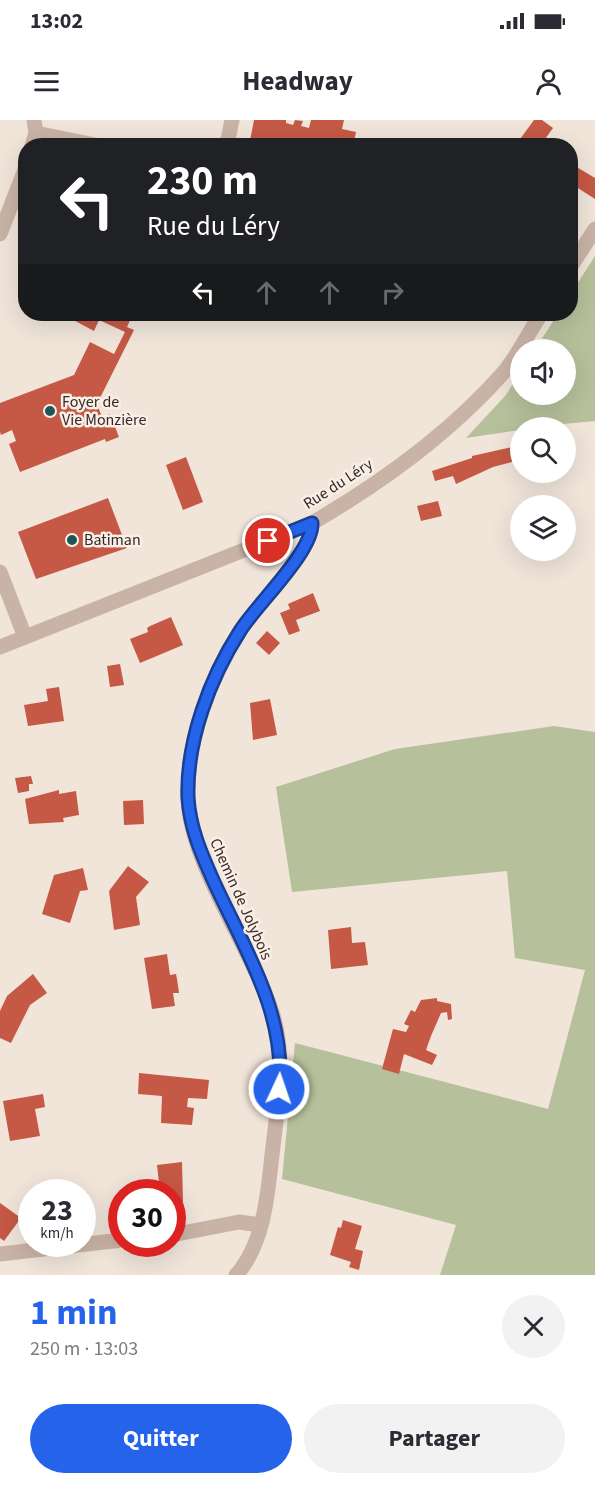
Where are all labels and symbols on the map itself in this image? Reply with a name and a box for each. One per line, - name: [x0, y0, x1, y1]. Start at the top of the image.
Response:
- place label: Foyer de Vie Monzière: [62, 391, 146, 431]
- marker: Foyer de Vie Monzière: [43, 404, 57, 418]
- street label: Rue du Léry: [299, 453, 377, 515]
- pin: [242, 515, 293, 566]
- place label: Batiman: [84, 529, 141, 551]
- marker: Batiman: [65, 533, 79, 547]
- street label: Chemin de Jolybois: [204, 835, 278, 964]
- position arrow: [247, 1057, 311, 1121]
- speed limit sign: 30: [108, 1179, 186, 1257]

